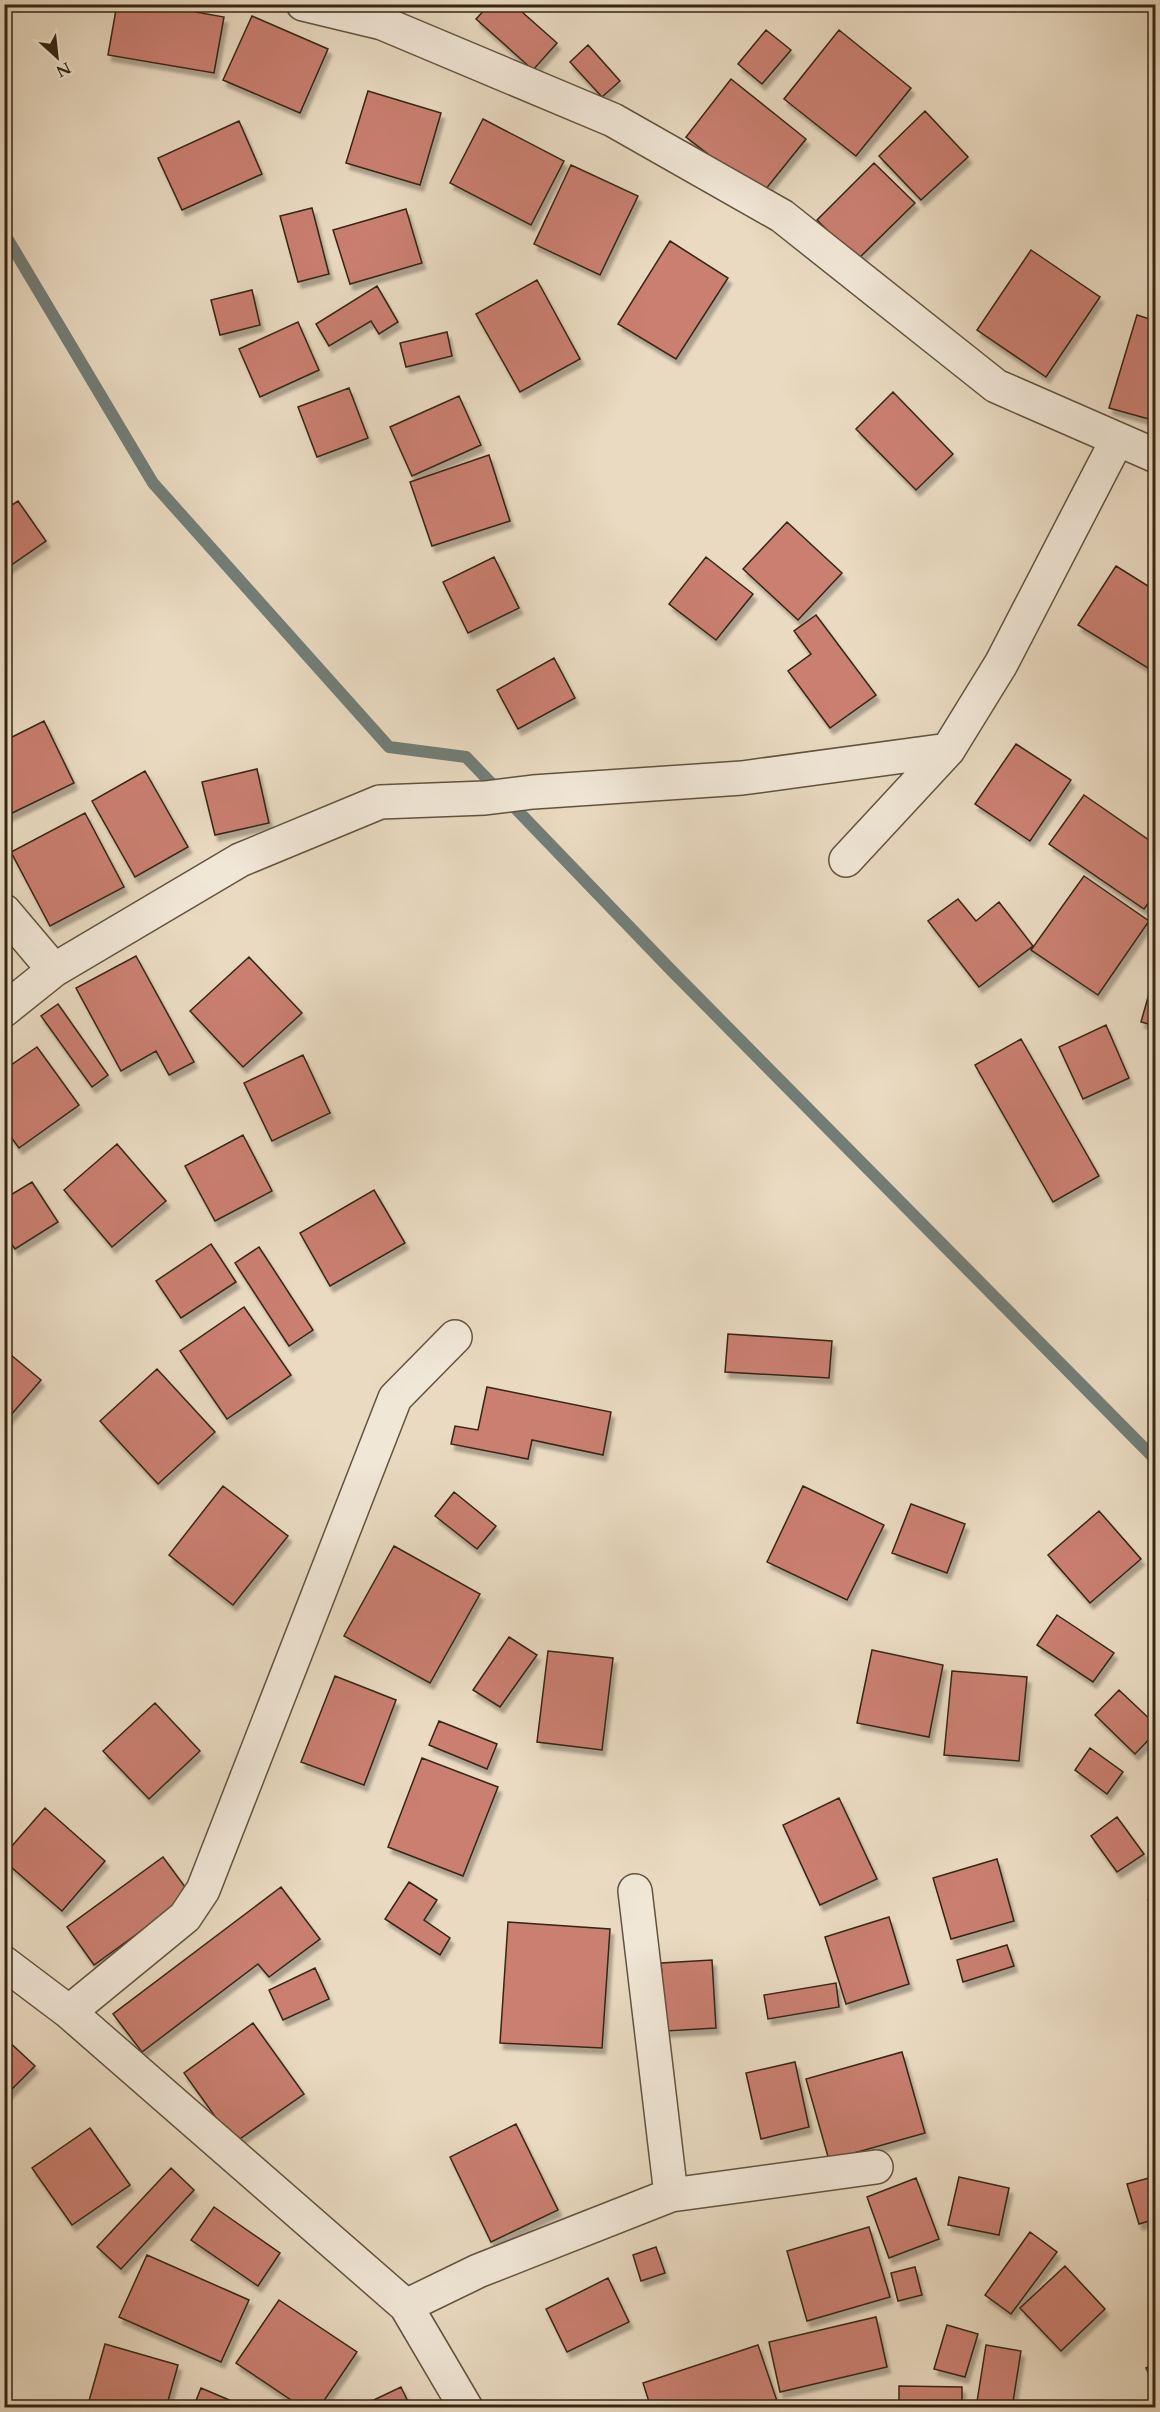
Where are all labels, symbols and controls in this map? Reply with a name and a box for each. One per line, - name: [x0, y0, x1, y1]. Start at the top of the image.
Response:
- north arrow: [27, 27, 87, 87]
- text: N: [52, 57, 75, 82]

